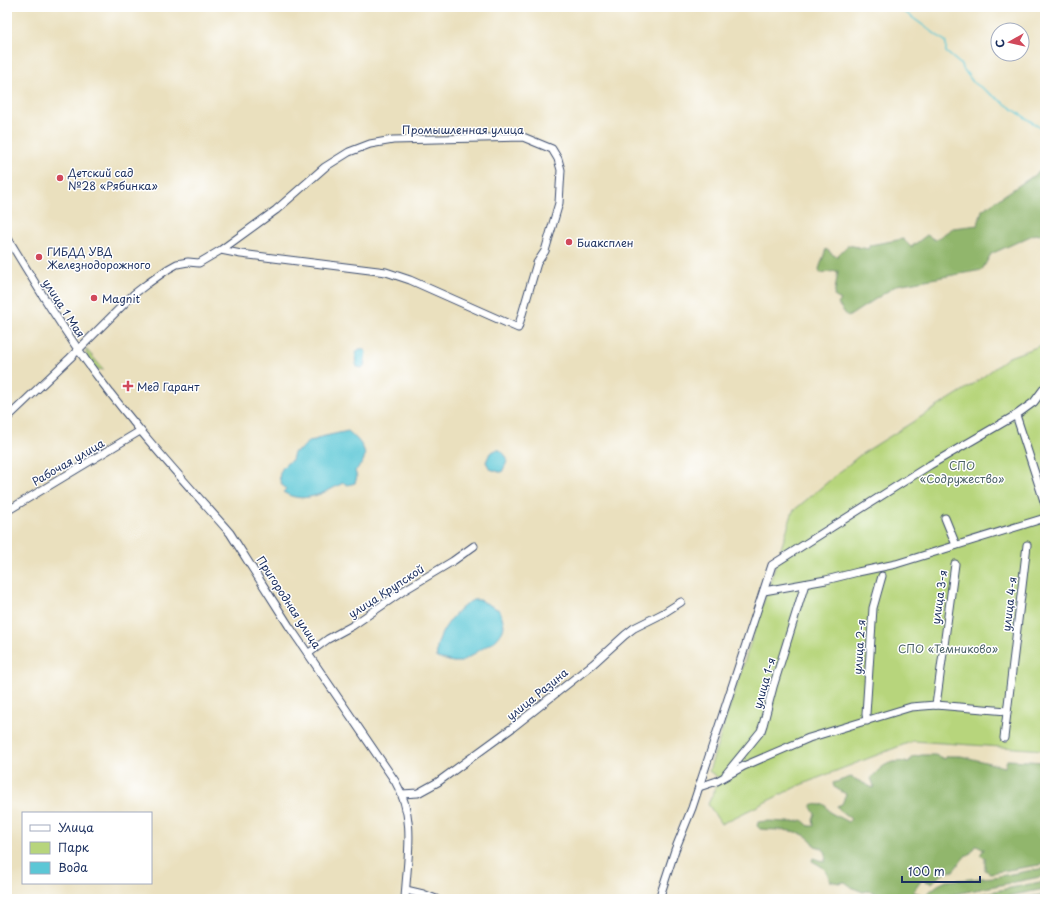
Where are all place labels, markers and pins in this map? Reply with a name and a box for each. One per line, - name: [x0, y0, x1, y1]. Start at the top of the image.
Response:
- place label: Детский сад №28 «Рябинка»: [67, 164, 158, 194]
- marker: Детский сад №28 «Рябинка»: [55, 173, 65, 183]
- place label: Биаксплен: [577, 234, 634, 251]
- marker: Биаксплен: [564, 237, 574, 247]
- place label: ГИБДД УВД Железнодорожного: [47, 243, 151, 273]
- marker: ГИБДД УВД Железнодорожного: [34, 252, 44, 262]
- place label: Magnit: [102, 290, 141, 307]
- marker: Magnit: [89, 293, 99, 303]
- place label: Мед Гарант: [137, 378, 200, 395]
- marker: Мед Гарант: [122, 380, 134, 392]

